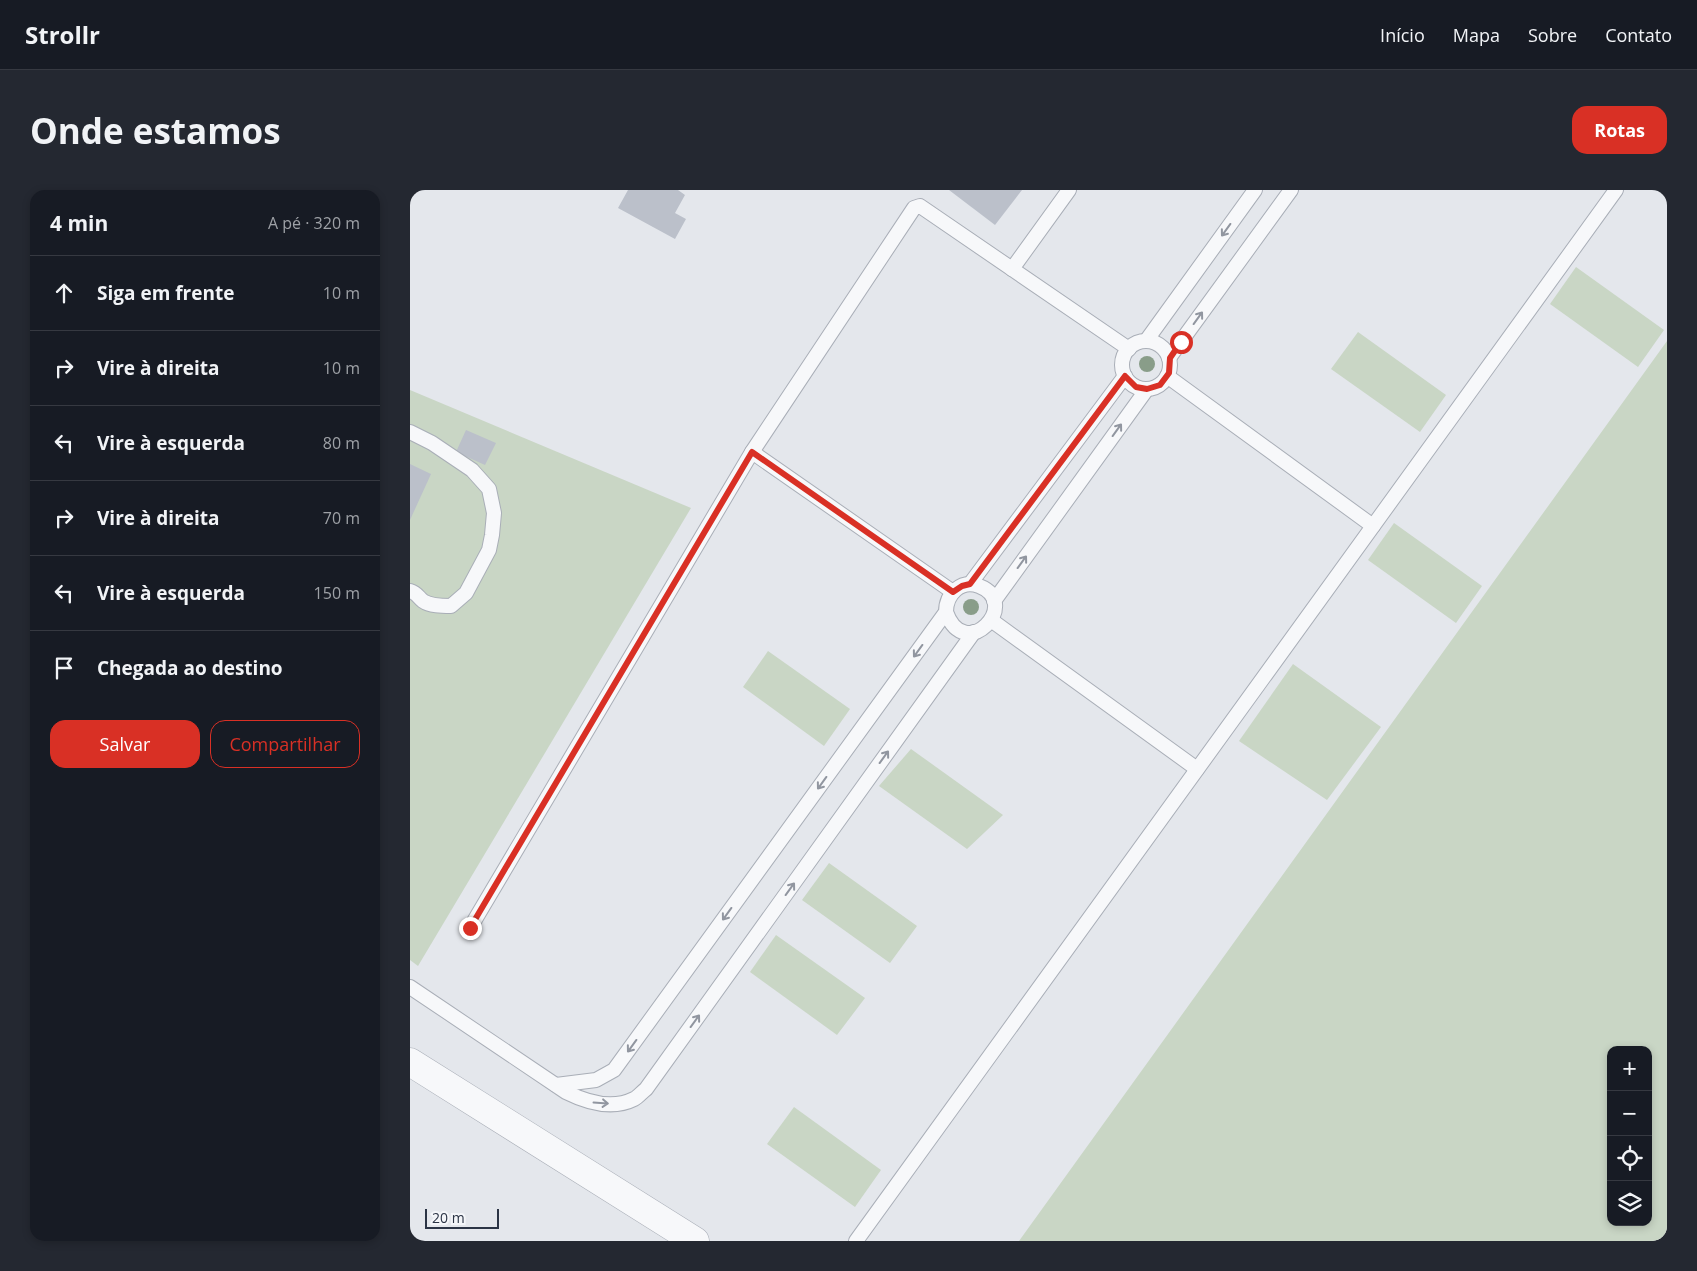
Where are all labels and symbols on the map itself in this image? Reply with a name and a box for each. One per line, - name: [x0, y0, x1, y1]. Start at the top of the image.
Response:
- one-way arrow: [1221, 222, 1231, 236]
- one-way arrow: [1193, 311, 1203, 325]
- route start: [1170, 331, 1193, 354]
- one-way arrow: [1112, 424, 1123, 437]
- one-way arrow: [1017, 555, 1027, 569]
- one-way arrow: [912, 644, 923, 657]
- one-way arrow: [879, 751, 890, 764]
- one-way arrow: [817, 776, 827, 790]
- one-way arrow: [785, 882, 795, 896]
- one-way arrow: [722, 907, 732, 921]
- route end: [459, 917, 482, 940]
- one-way arrow: [690, 1014, 700, 1028]
- one-way arrow: [626, 1039, 637, 1052]
- one-way arrow: [593, 1098, 609, 1108]
- scale bar: [425, 1206, 499, 1229]

